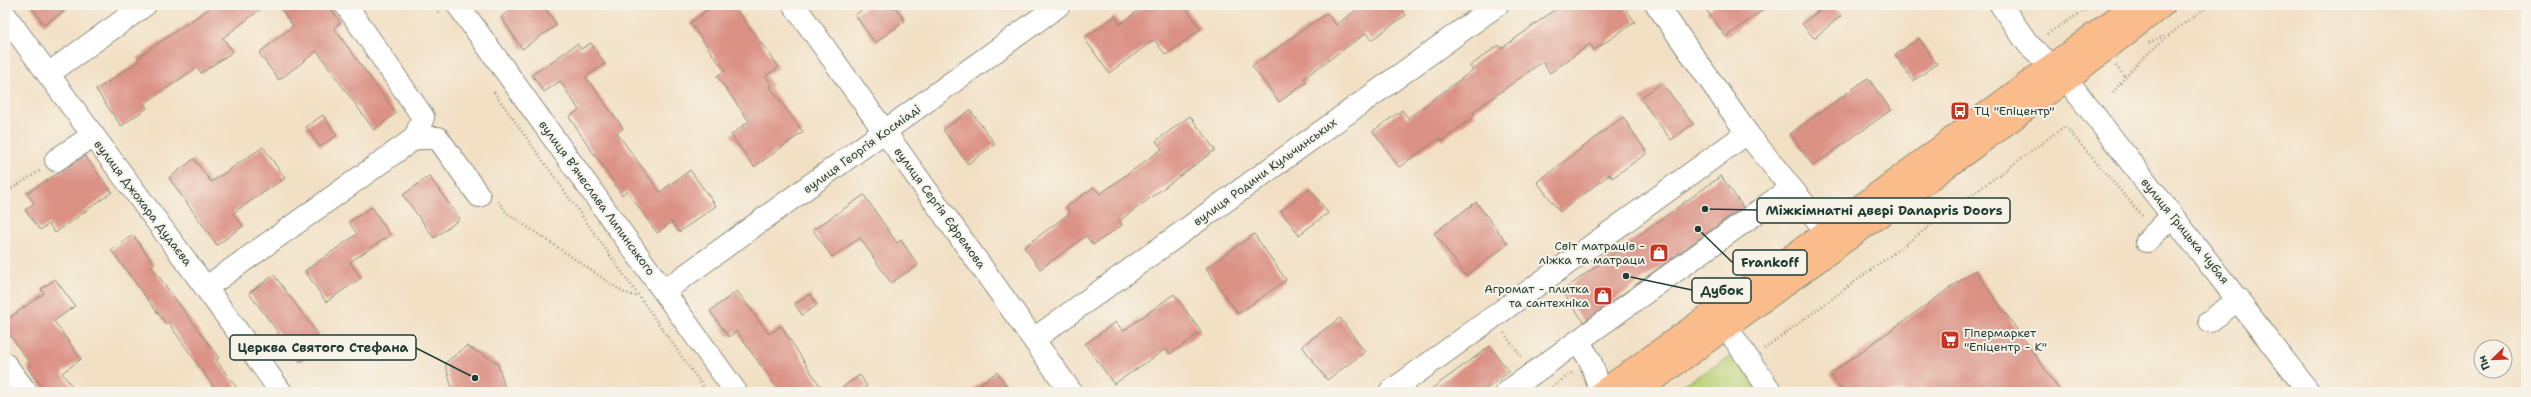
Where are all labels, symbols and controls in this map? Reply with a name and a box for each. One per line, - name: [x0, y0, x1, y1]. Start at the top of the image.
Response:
- bus stop icon: ТЦ "Епіцентр": [1949, 100, 1971, 122]
- street label: вулиця Георгія Косміаді: [800, 101, 924, 197]
- place label: ТЦ "Епіцентр": [1974, 103, 2055, 119]
- street label: вулиця Родини Кульчинських: [1190, 114, 1340, 230]
- street label: вулиця Вʼячеслава Липинського: [535, 117, 659, 279]
- street label: вулиця Джохара Дудаєва: [90, 137, 196, 270]
- street label: вулиця Сергія Єфремова: [891, 144, 990, 272]
- street label: вулиця Грицька Чубая: [2137, 175, 2233, 287]
- callout: Міжкімнатні двері Danapris Doors: [1757, 198, 2010, 223]
- text: Міжкімнатні двері Danapris Doors: [1766, 202, 2003, 219]
- place label: Світ матраців - ліжка та матраци: [1539, 238, 1645, 268]
- shop icon: Світ матраців - ліжка та матраци: [1648, 242, 1670, 264]
- callout: Frankoff: [1733, 250, 1807, 275]
- text: Frankoff: [1741, 254, 1800, 271]
- callout: Дубок: [1692, 278, 1751, 303]
- place label: Агромат - плитка та сантехніка: [1484, 281, 1590, 311]
- text: Дубок: [1700, 282, 1744, 299]
- shop icon: Агромат - плитка та сантехніка: [1592, 285, 1614, 307]
- place label: Гіпермаркет "Епіцентр - К": [1964, 325, 2047, 355]
- supermarket icon: Гіпермаркет "Епіцентр - К": [1939, 329, 1961, 351]
- callout: Церква Святого Стефана: [230, 335, 416, 360]
- text: Церква Святого Стефана: [238, 339, 409, 356]
- north arrow: [2473, 339, 2513, 379]
- text: Пн: [2475, 353, 2494, 372]

